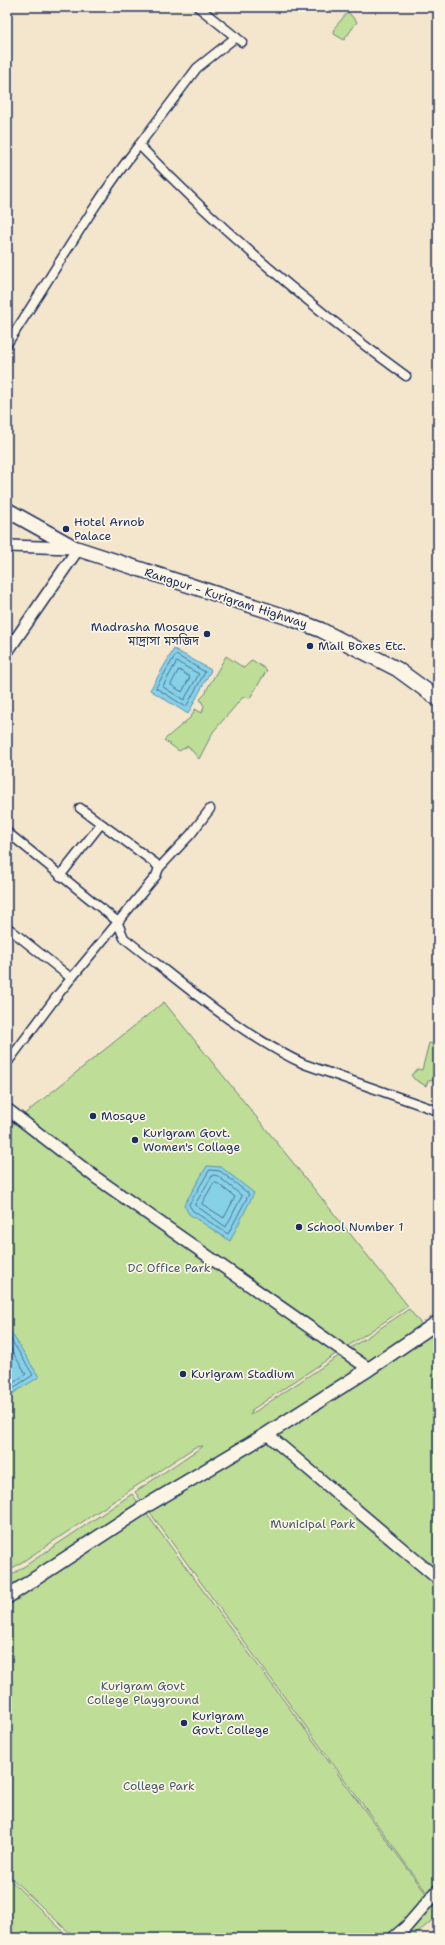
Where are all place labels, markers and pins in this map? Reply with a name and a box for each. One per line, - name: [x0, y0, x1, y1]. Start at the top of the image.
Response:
- place label: Hotel Arnob Palace: [74, 514, 145, 544]
- marker: Hotel Arnob Palace: [61, 524, 71, 534]
- place label: Madrasha Mosque মাদ্রাসা মসজিদ: [91, 619, 199, 649]
- marker: Madrasha Mosque মাদ্রাসা মসজিদ: [202, 629, 212, 639]
- place label: Mail Boxes Etc.: [318, 638, 406, 654]
- marker: Mail Boxes Etc.: [305, 641, 315, 651]
- place label: Mosque: [101, 1108, 146, 1124]
- marker: Mosque: [88, 1111, 98, 1121]
- place label: Kurigram Govt. Women's Collage: [143, 1125, 240, 1155]
- marker: Kurigram Govt. Women's Collage: [130, 1135, 140, 1145]
- place label: School Number 1: [307, 1219, 404, 1235]
- marker: School Number 1: [294, 1222, 304, 1232]
- place label: Kurigram Stadium: [191, 1366, 294, 1382]
- marker: Kurigram Stadium: [178, 1369, 188, 1379]
- place label: Kurigram Govt. College: [192, 1708, 269, 1738]
- marker: Kurigram Govt. College: [179, 1718, 189, 1728]

